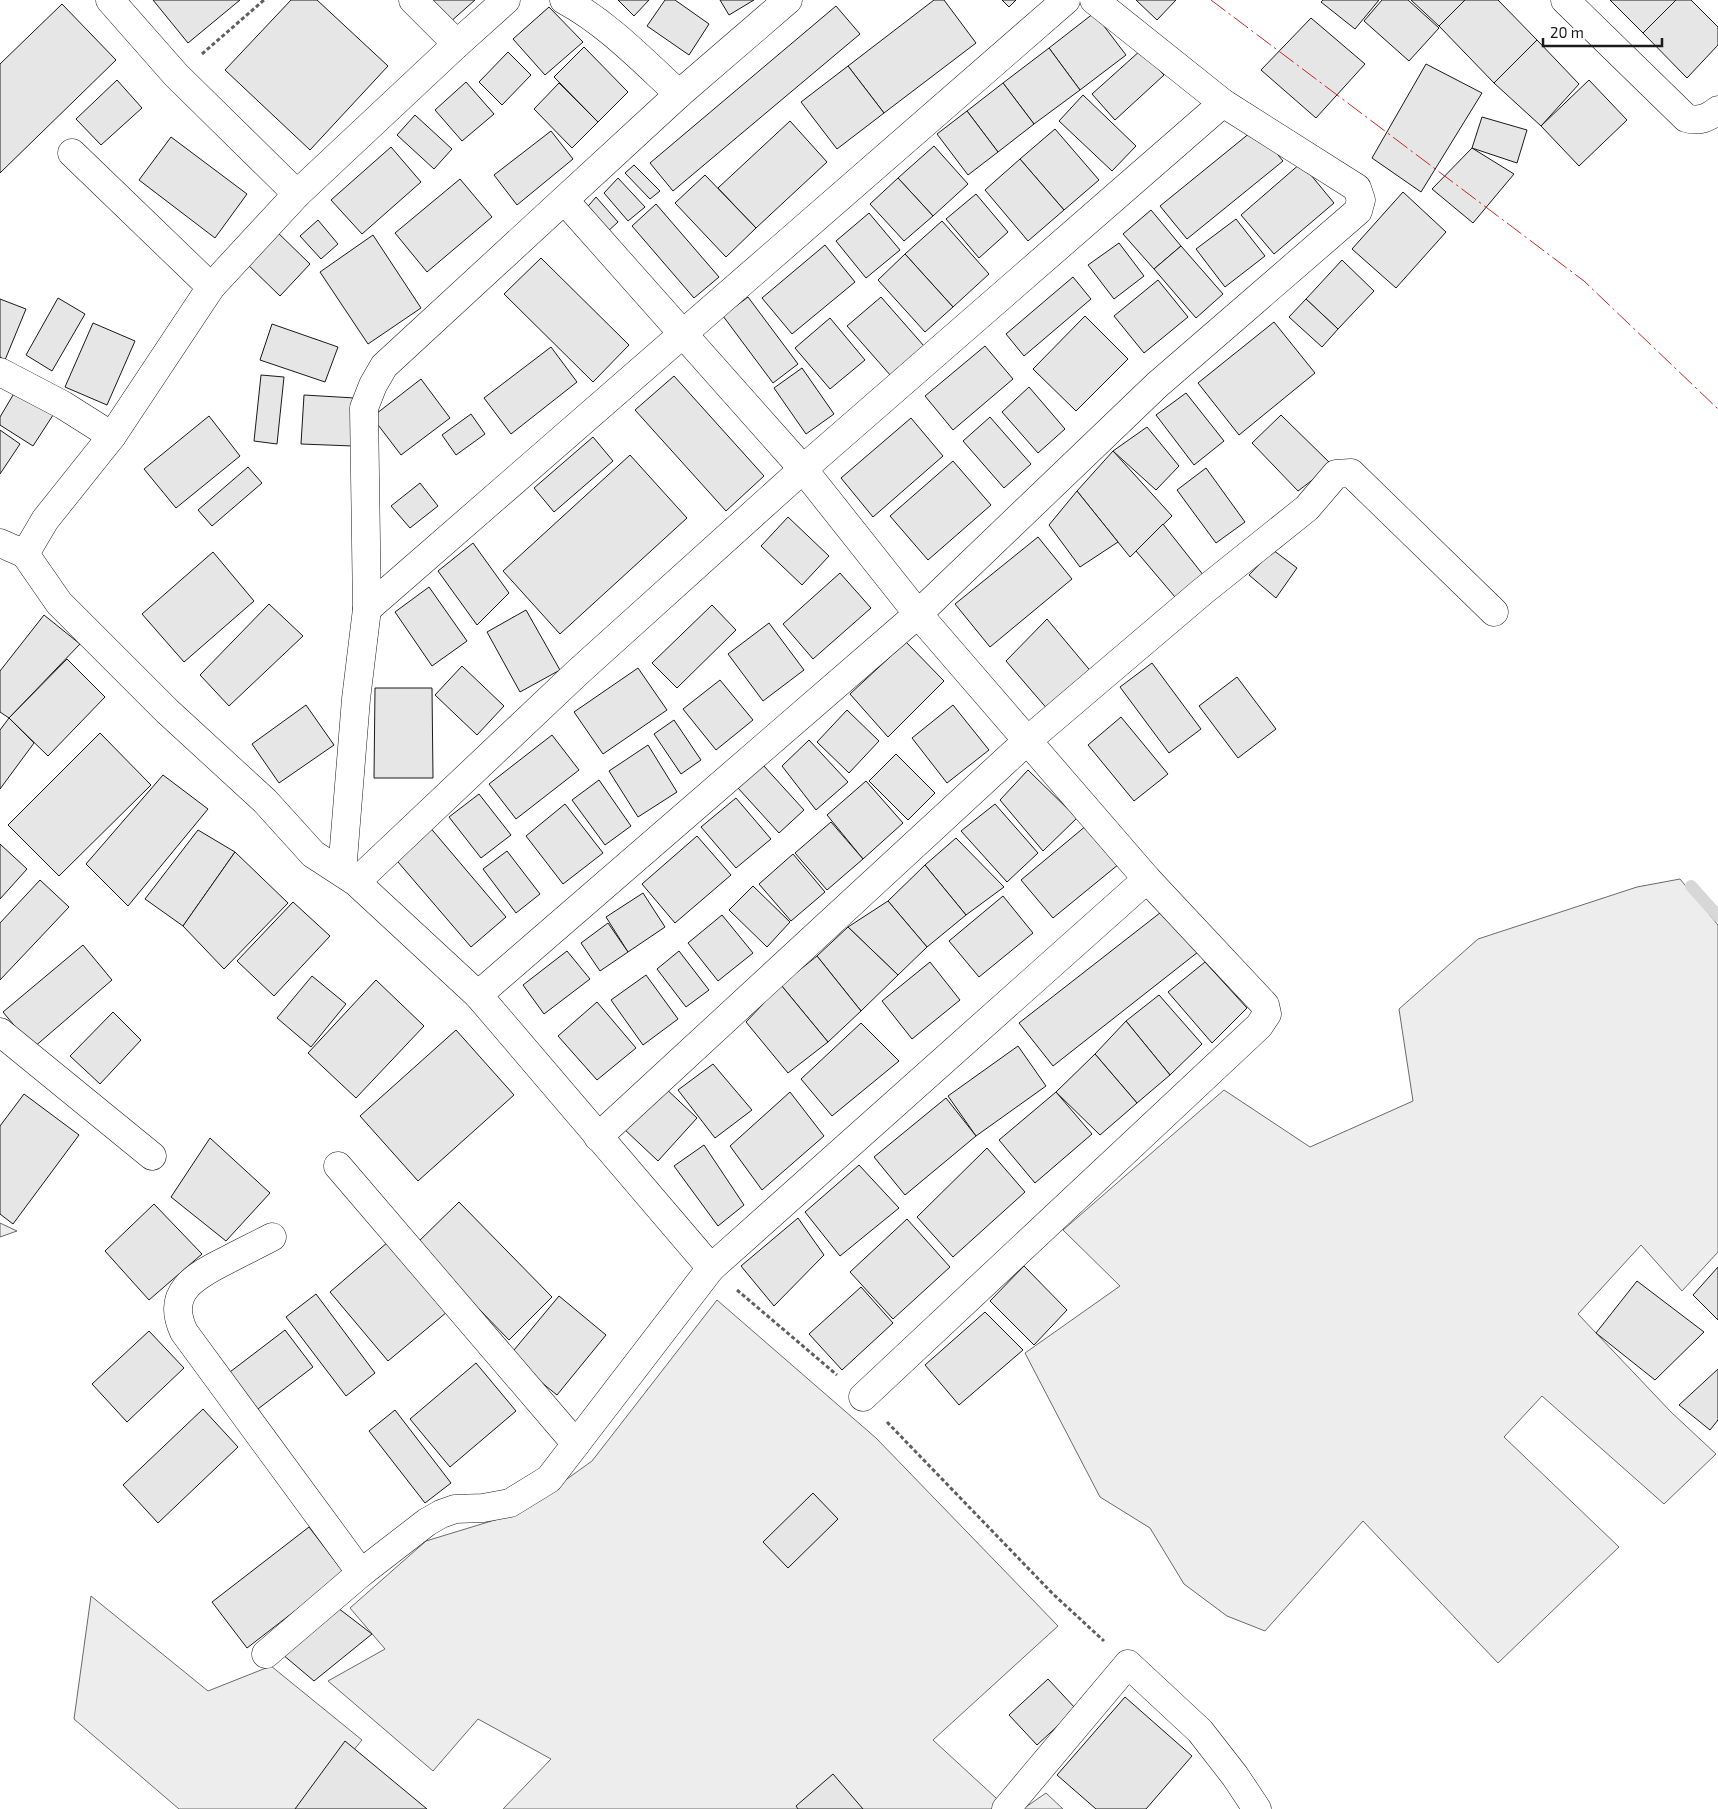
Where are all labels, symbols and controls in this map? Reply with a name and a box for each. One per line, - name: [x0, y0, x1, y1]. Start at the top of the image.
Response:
- scale bar: [1543, 15, 1662, 47]
- text: 20 m: [1550, 23, 1584, 41]

